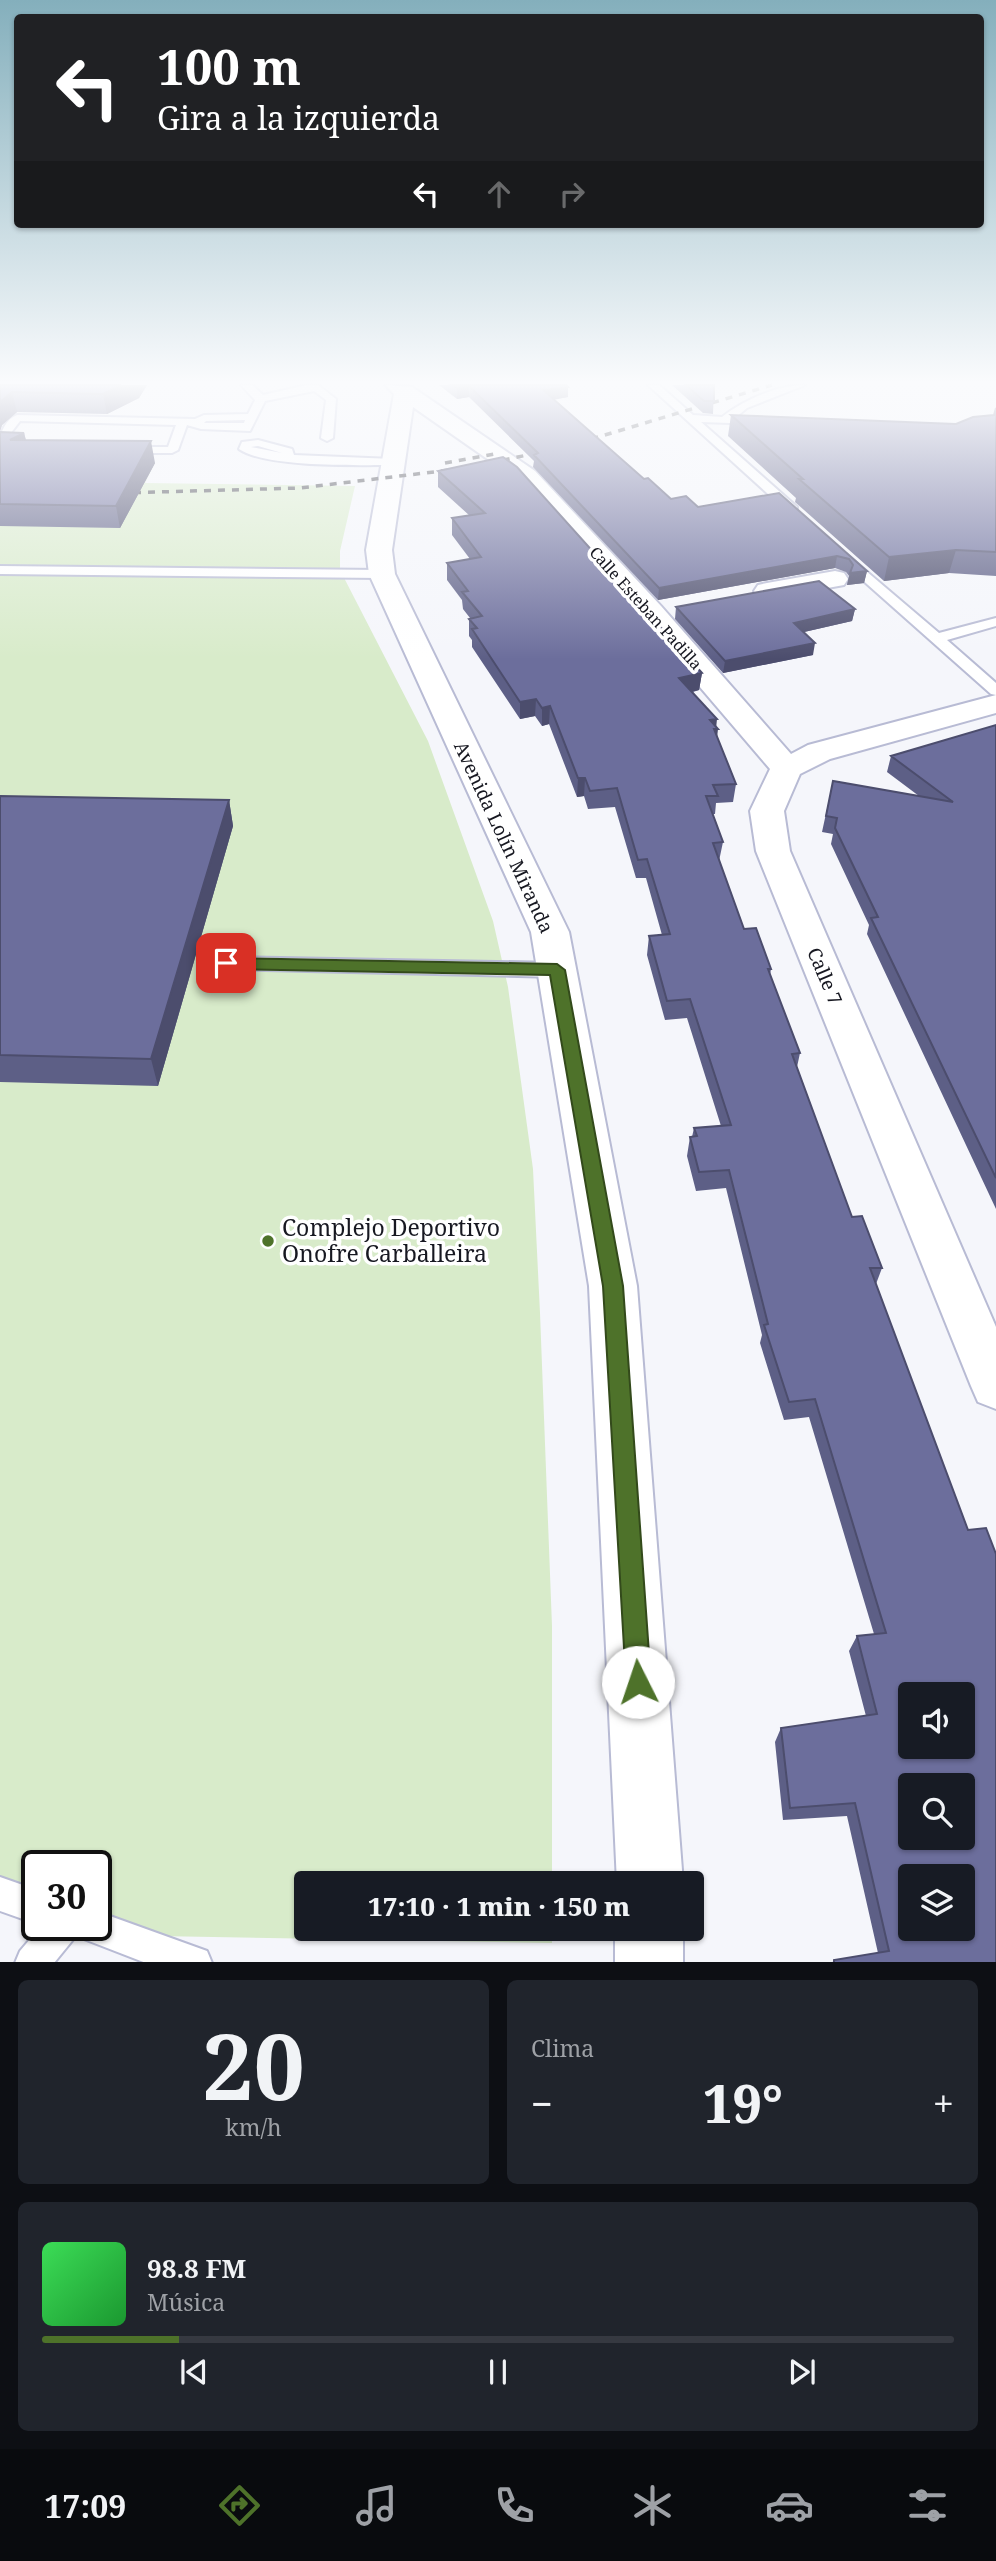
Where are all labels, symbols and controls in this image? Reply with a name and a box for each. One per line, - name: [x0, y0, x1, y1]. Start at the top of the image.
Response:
- text: 100 m: [157, 33, 301, 99]
- icon: left: [42, 42, 133, 133]
- text: Gira a la izquierda: [157, 96, 440, 139]
- icon: left: [407, 175, 445, 213]
- icon: ahead: [480, 175, 518, 213]
- icon: right: [553, 175, 591, 213]
- street label: Calle Esteban Padilla: [585, 542, 707, 674]
- street label: Avenida Lolín Miranda: [448, 737, 560, 937]
- pin: [196, 933, 256, 993]
- street label: Calle 7: [801, 943, 849, 1009]
- icon: arrive: [207, 944, 245, 982]
- place label: Complejo Deportivo Onofre Carballeira: [282, 1211, 500, 1269]
- marker: Complejo Deportivo Onofre Carballeira: [260, 1233, 276, 1249]
- position arrow: [601, 1645, 675, 1719]
- map controls: [898, 1682, 975, 1941]
- button: sound: [898, 1682, 975, 1759]
- button: search: [898, 1773, 975, 1850]
- speed limit sign: 30: [21, 1850, 112, 1941]
- button: layers: [898, 1864, 975, 1941]
- text: 17:10 · 1 min · 150 m: [368, 1888, 630, 1924]
- text: 20: [202, 2003, 305, 2127]
- text: Clima: [531, 2032, 594, 2064]
- text: 19°: [703, 2067, 783, 2138]
- text: −: [531, 2077, 553, 2129]
- text: +: [933, 2077, 954, 2129]
- text: km/h: [225, 2111, 282, 2143]
- text: 98.8 FM: [147, 2250, 246, 2286]
- text: Música: [147, 2286, 225, 2318]
- icon: previous: [175, 2353, 213, 2391]
- icon: pause: [479, 2353, 517, 2391]
- icon: next: [783, 2353, 821, 2391]
- icon: directions: [215, 2481, 264, 2530]
- icon: music: [352, 2481, 401, 2530]
- icon: phone: [490, 2481, 539, 2530]
- icon: climate: [628, 2481, 677, 2530]
- icon: car: [765, 2481, 814, 2530]
- icon: filters: [903, 2481, 952, 2530]
- text: 17:09: [44, 2484, 126, 2527]

